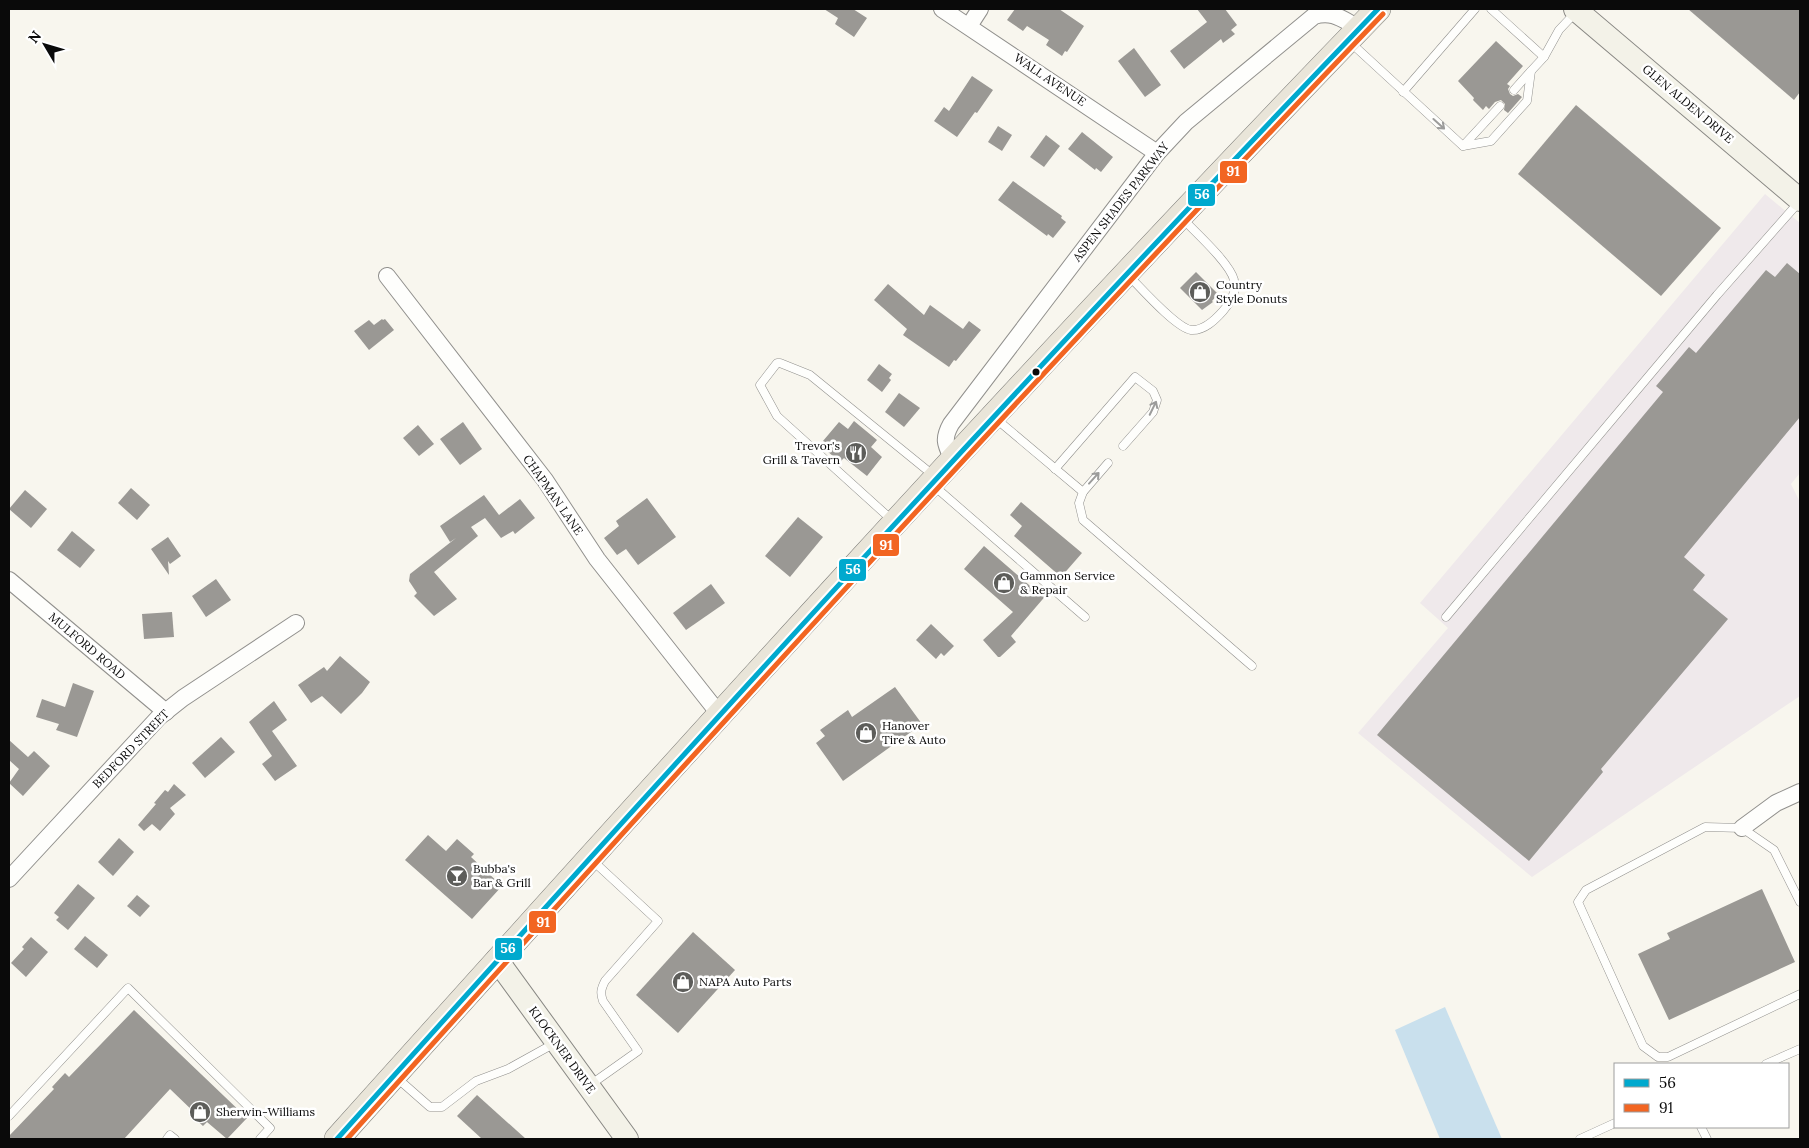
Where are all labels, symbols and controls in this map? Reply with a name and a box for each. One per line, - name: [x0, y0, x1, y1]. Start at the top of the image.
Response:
- north arrow: [20, 20, 70, 70]
- text: N: [24, 27, 45, 47]
- street label: WALL AVENUE: [1011, 50, 1089, 109]
- street label: GLEN ALDEN DRIVE: [1640, 61, 1737, 146]
- one-way arrow: [1432, 118, 1445, 130]
- street label: ASPEN SHADES PARKWAY: [1069, 139, 1172, 265]
- line badge: 91: [1219, 160, 1248, 184]
- text: 91: [1226, 162, 1240, 180]
- line badge: 56: [1187, 183, 1216, 207]
- text: 56: [1194, 185, 1210, 203]
- place label: Country Style Donuts: [1216, 277, 1288, 306]
- shop icon: Country Style Donuts: [1188, 280, 1212, 304]
- unlabelled marker: [1031, 367, 1041, 377]
- one-way arrow: [1148, 401, 1158, 416]
- place label: Trevor's Grill & Tavern: [763, 438, 840, 467]
- restaurant icon: Trevor's Grill & Tavern: [844, 441, 868, 465]
- street label: CHAPMAN LANE: [520, 452, 587, 538]
- one-way arrow: [1089, 472, 1100, 485]
- line badge: 91: [872, 533, 900, 557]
- text: 91: [879, 536, 893, 554]
- line badge: 56: [838, 558, 867, 582]
- text: 56: [845, 560, 861, 578]
- place label: Gammon Service & Repair: [1020, 568, 1116, 597]
- shop icon: Gammon Service & Repair: [992, 571, 1016, 595]
- street label: MULFORD ROAD: [46, 609, 129, 682]
- street label: BEDFORD STREET: [89, 706, 172, 791]
- place label: Hanover Tire & Auto: [882, 718, 946, 747]
- shop icon: Hanover Tire & Auto: [854, 721, 878, 745]
- place label: Bubba's Bar & Grill: [473, 861, 531, 890]
- bar icon: Bubba's Bar & Grill: [445, 864, 469, 888]
- line badge: 91: [528, 910, 557, 934]
- text: 91: [536, 913, 550, 931]
- line badge: 56: [494, 937, 523, 961]
- text: 56: [500, 939, 516, 957]
- shop icon: NAPA Auto Parts: [671, 970, 695, 994]
- place label: NAPA Auto Parts: [699, 974, 792, 989]
- street label: KLOCKNER DRIVE: [526, 1003, 599, 1096]
- legend: [1614, 1063, 1789, 1128]
- text: 56: [1659, 1073, 1676, 1092]
- text: 91: [1659, 1098, 1673, 1117]
- shop icon: Sherwin-Williams: [188, 1100, 212, 1124]
- place label: Sherwin-Williams: [216, 1104, 315, 1119]

